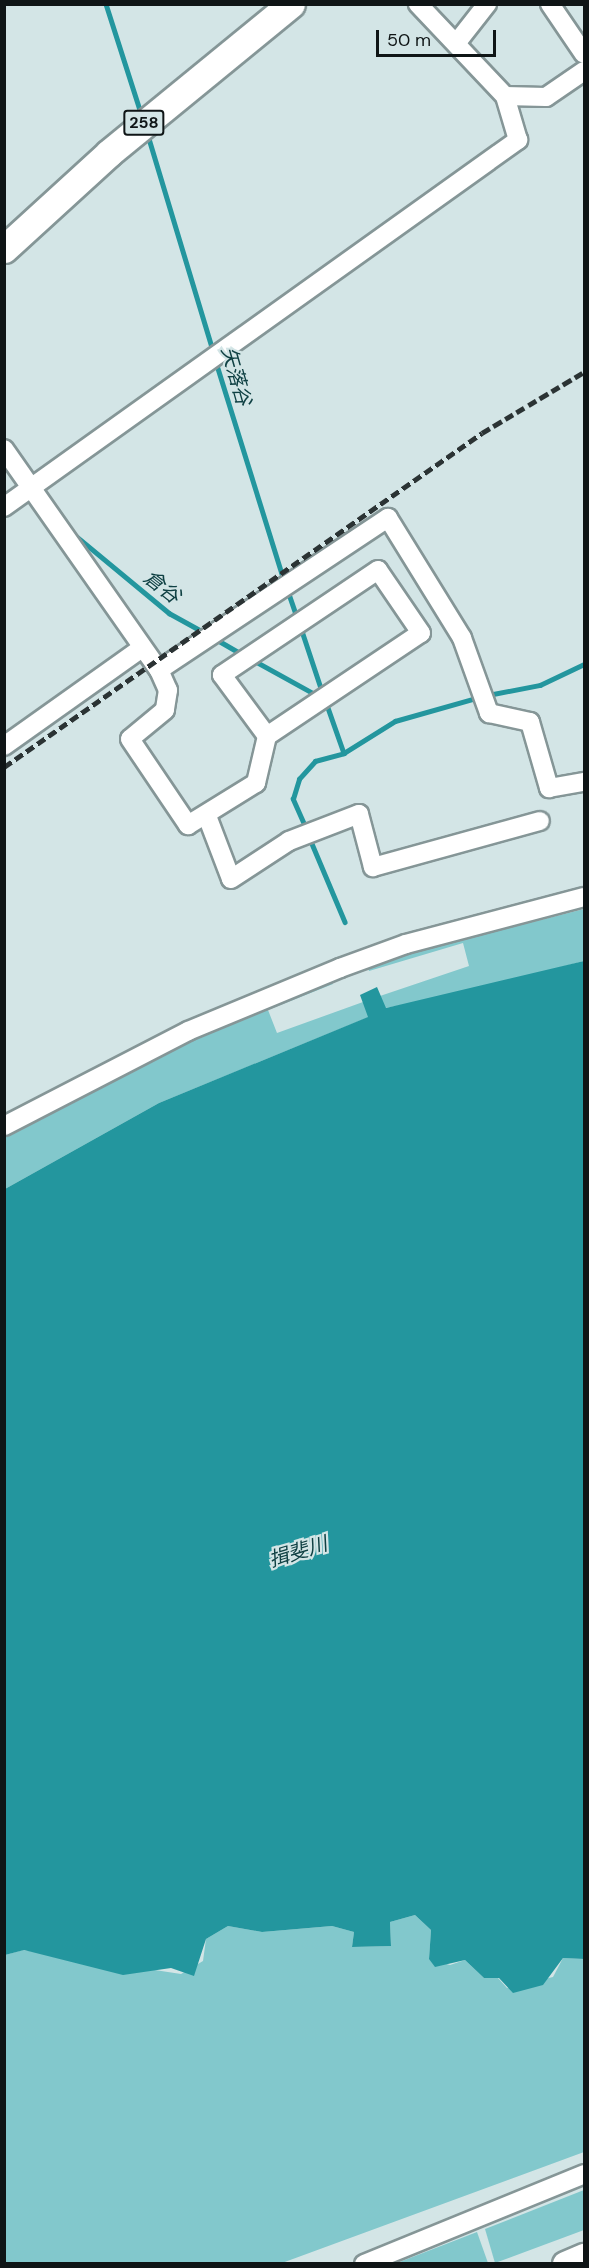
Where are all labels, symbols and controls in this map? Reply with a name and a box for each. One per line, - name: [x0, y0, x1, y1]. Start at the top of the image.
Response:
- scale bar: [379, 18, 499, 56]
- text: 50 m: [387, 28, 431, 52]
- road number: 258: [123, 110, 165, 136]
- water label: 矢落谷: [216, 344, 256, 408]
- water label: 倉谷: [139, 565, 185, 609]
- water label: 揖斐川: [266, 1532, 330, 1572]

